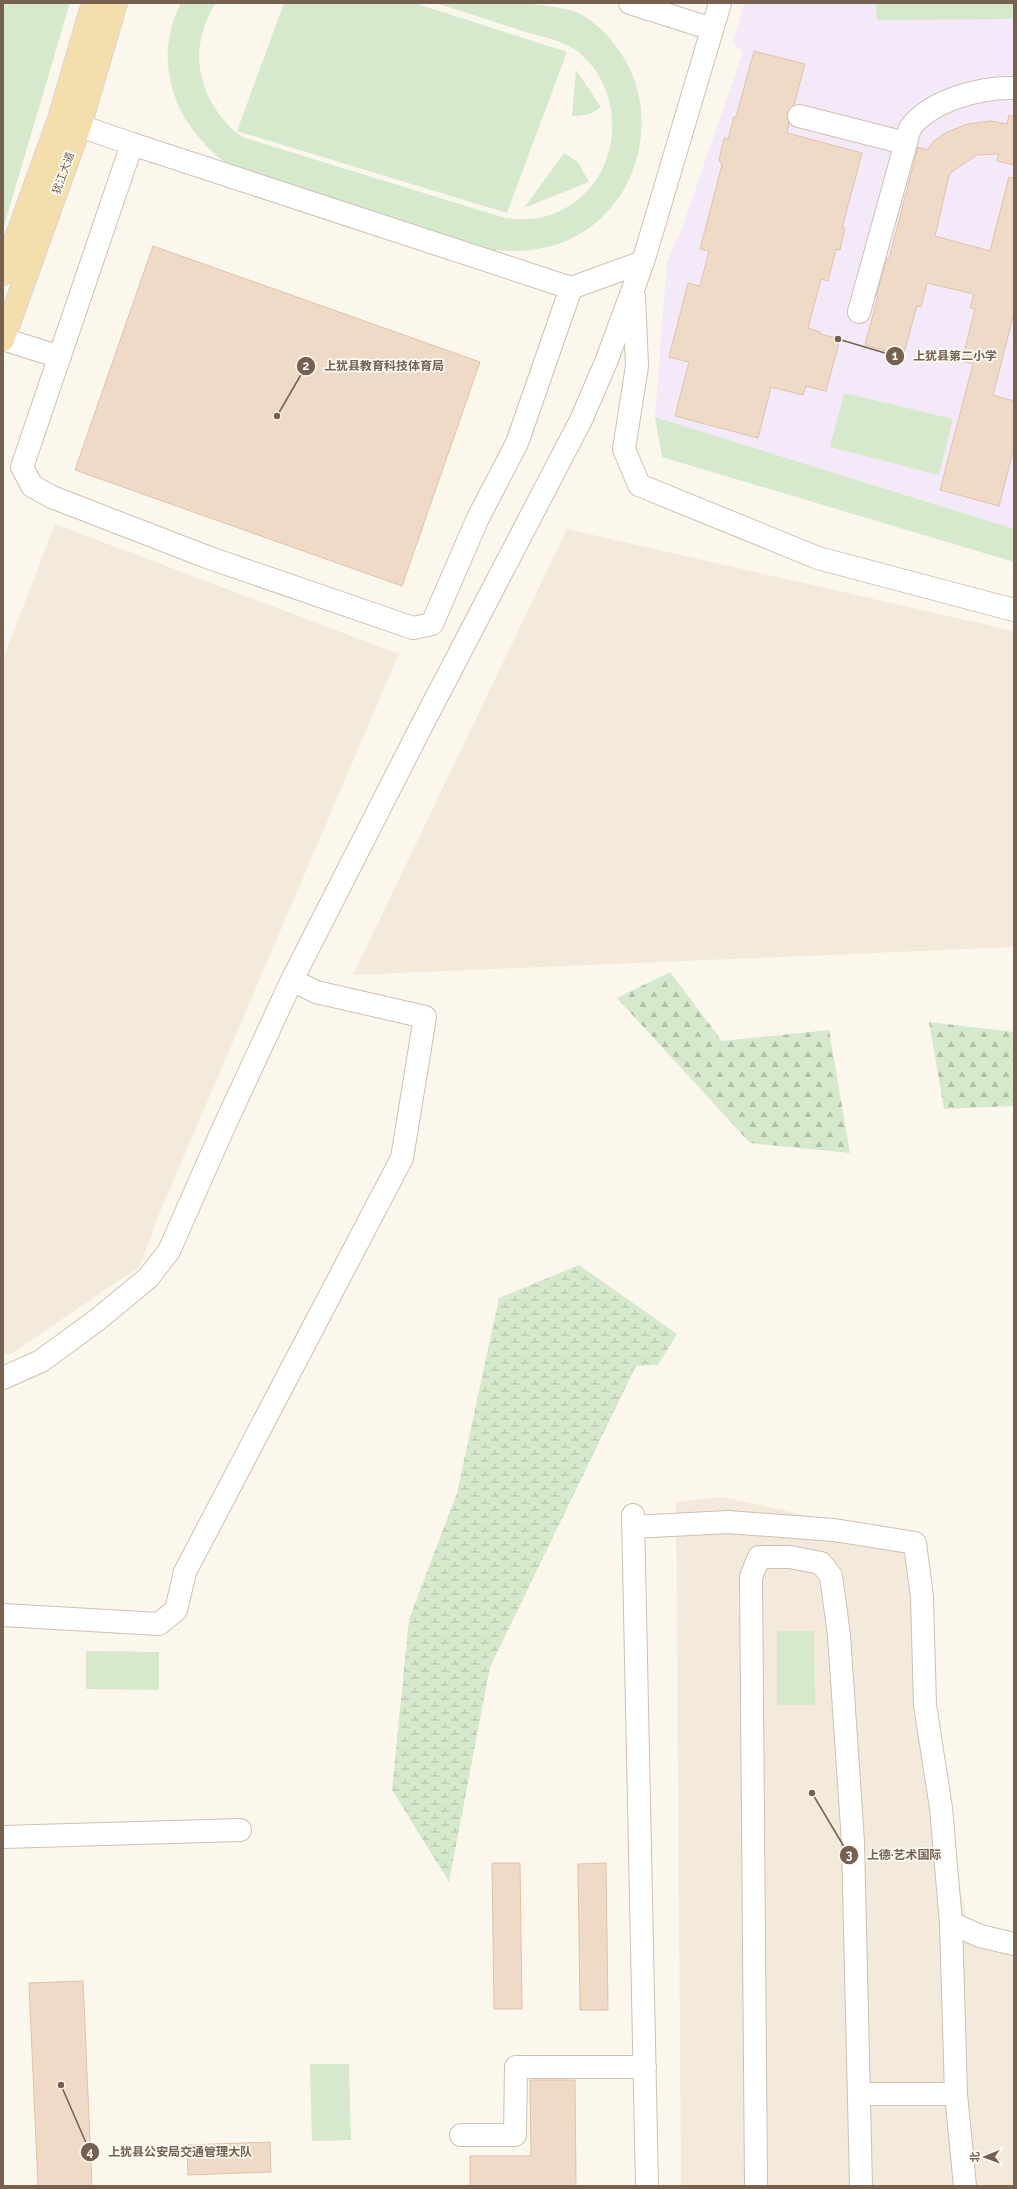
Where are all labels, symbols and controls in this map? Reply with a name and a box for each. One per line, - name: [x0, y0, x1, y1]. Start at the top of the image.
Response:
- street label: 犹江大道: [50, 150, 77, 196]
- callout: 上犹县第二小学: [885, 344, 1005, 368]
- text: 1: [892, 349, 898, 363]
- text: 上犹县第二小学: [913, 349, 997, 363]
- callout: 上犹县教育科技体育局: [296, 354, 452, 378]
- text: 2: [303, 359, 310, 373]
- text: 上犹县教育科技体育局: [324, 359, 444, 373]
- callout: 上德·艺术国际: [839, 1843, 950, 1867]
- text: 3: [846, 1848, 853, 1862]
- text: 上德·艺术国际: [867, 1848, 941, 1862]
- north arrow: [965, 2137, 1005, 2177]
- callout: 上犹县公安局交通管理大队: [80, 2140, 260, 2164]
- text: 4: [87, 2145, 94, 2159]
- text: 上犹县公安局交通管理大队: [108, 2145, 252, 2159]
- text: 北: [969, 2152, 982, 2163]

